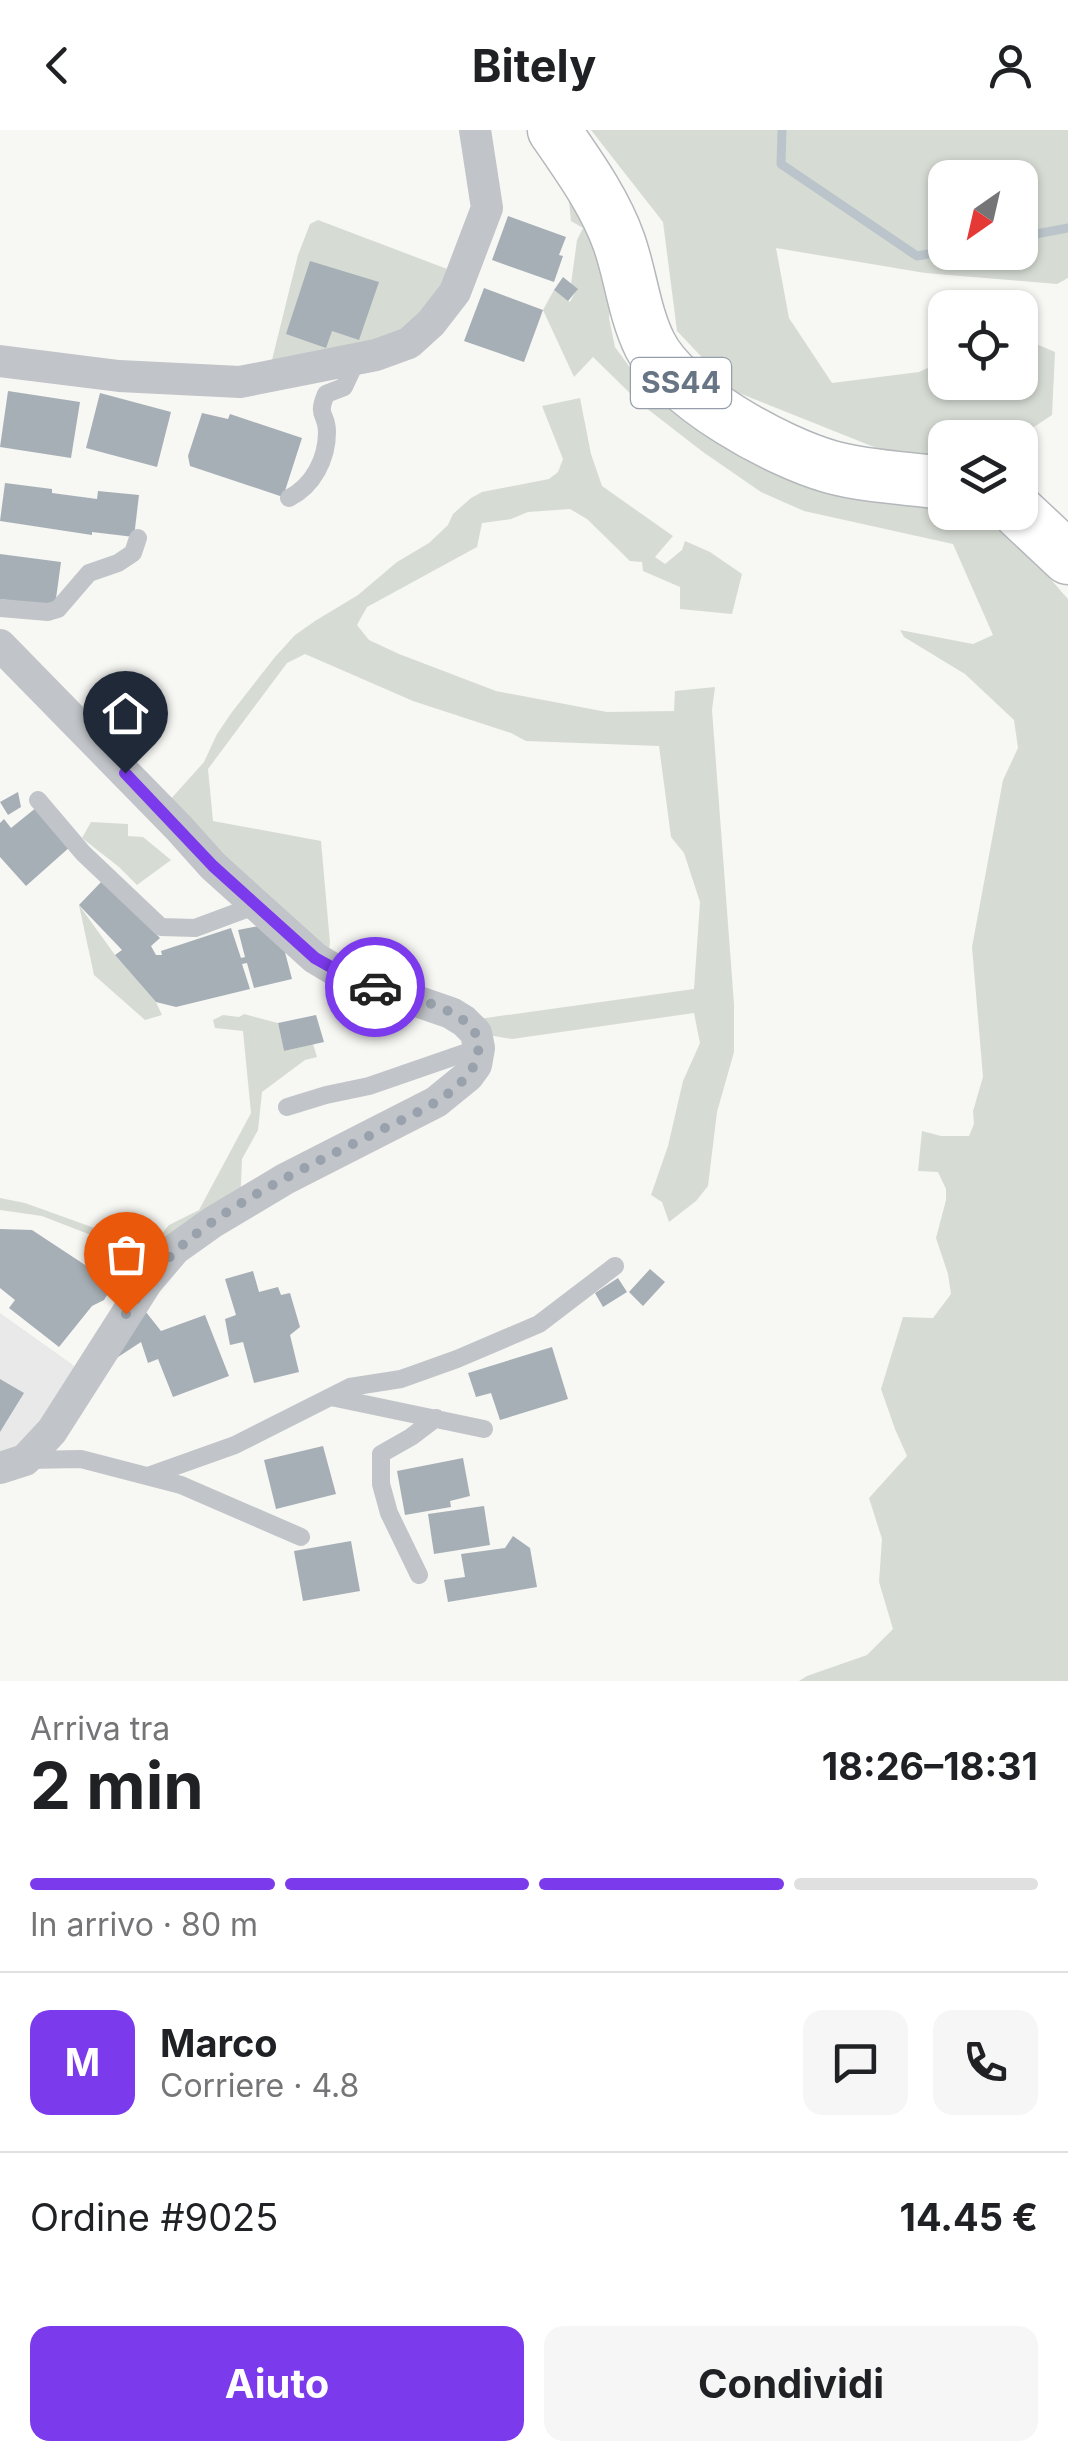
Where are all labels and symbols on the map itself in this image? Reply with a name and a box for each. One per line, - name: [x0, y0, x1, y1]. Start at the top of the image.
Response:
- north arrow: [928, 160, 1038, 270]
- road number: SS44: [631, 358, 731, 408]
- pin: [83, 671, 168, 774]
- courier: [325, 937, 425, 1037]
- pin: [84, 1212, 169, 1315]

